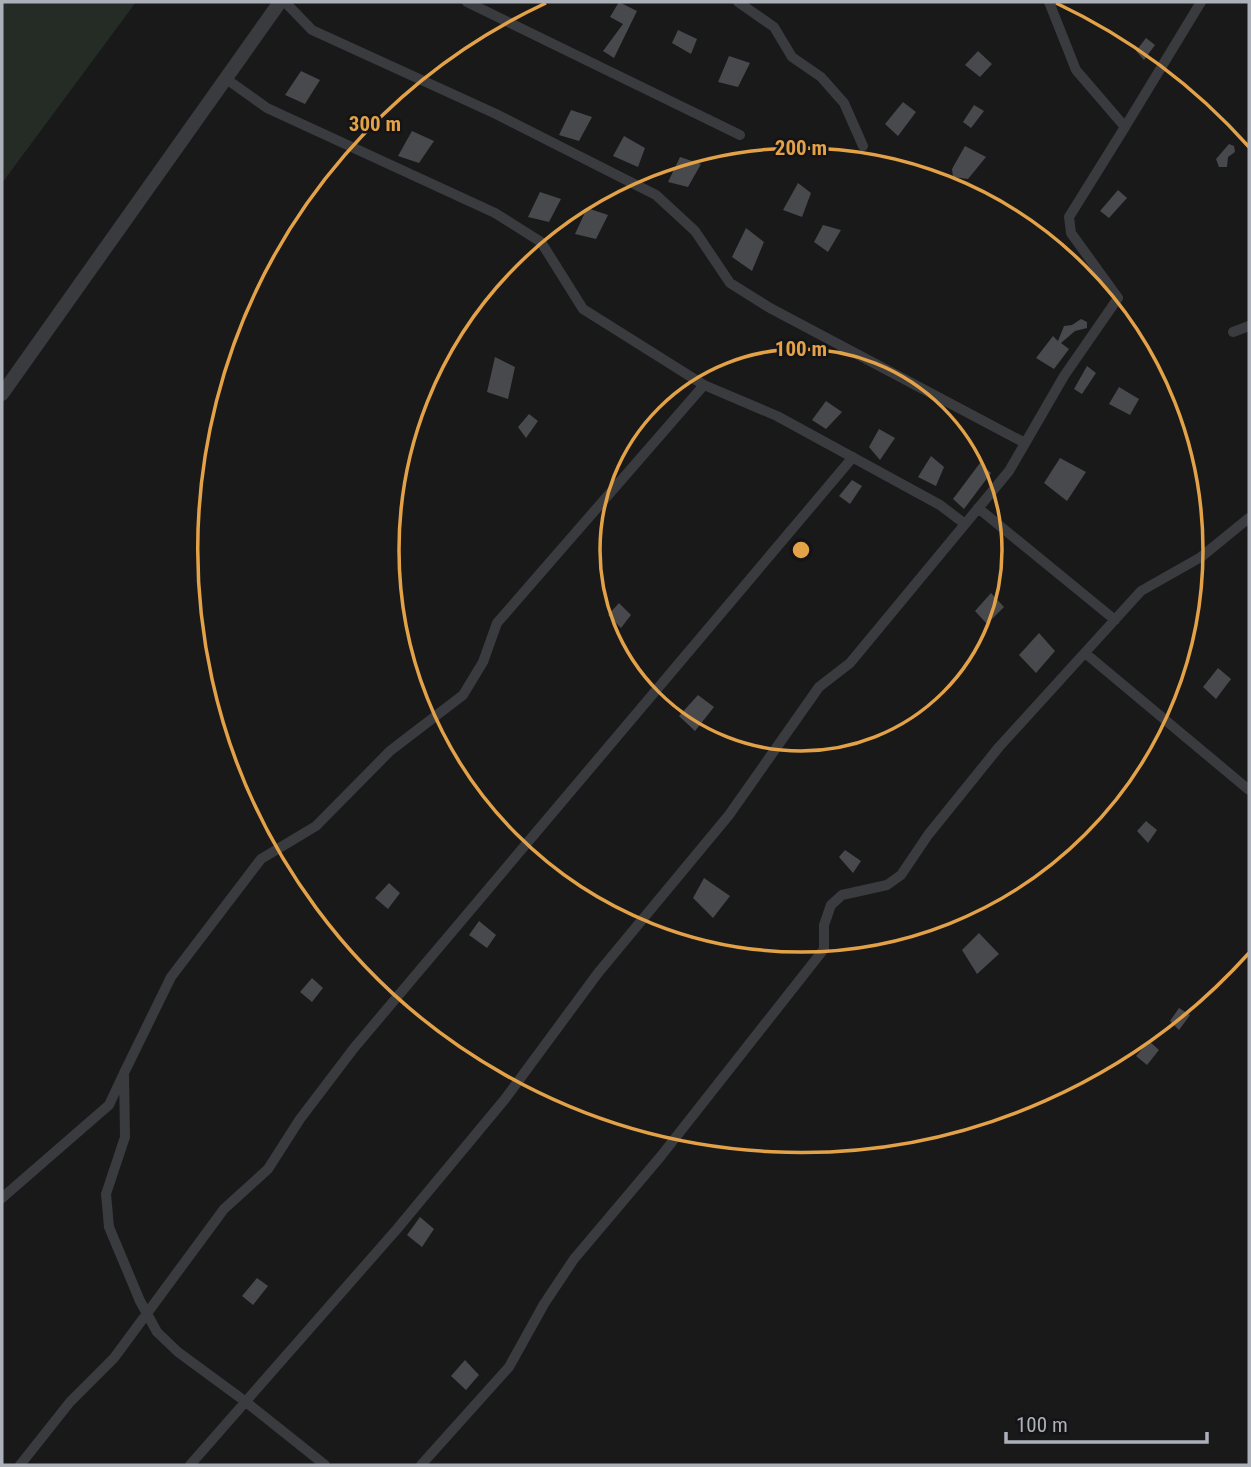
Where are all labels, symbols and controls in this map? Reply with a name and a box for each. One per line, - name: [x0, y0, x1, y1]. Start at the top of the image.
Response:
- text: 300 m: [349, 112, 401, 136]
- text: 200 m: [775, 136, 827, 160]
- text: 100 m: [775, 337, 827, 361]
- centre of rings: [789, 538, 813, 562]
- scale bar: [1006, 1400, 1207, 1444]
- text: 100 m: [1016, 1413, 1068, 1437]

